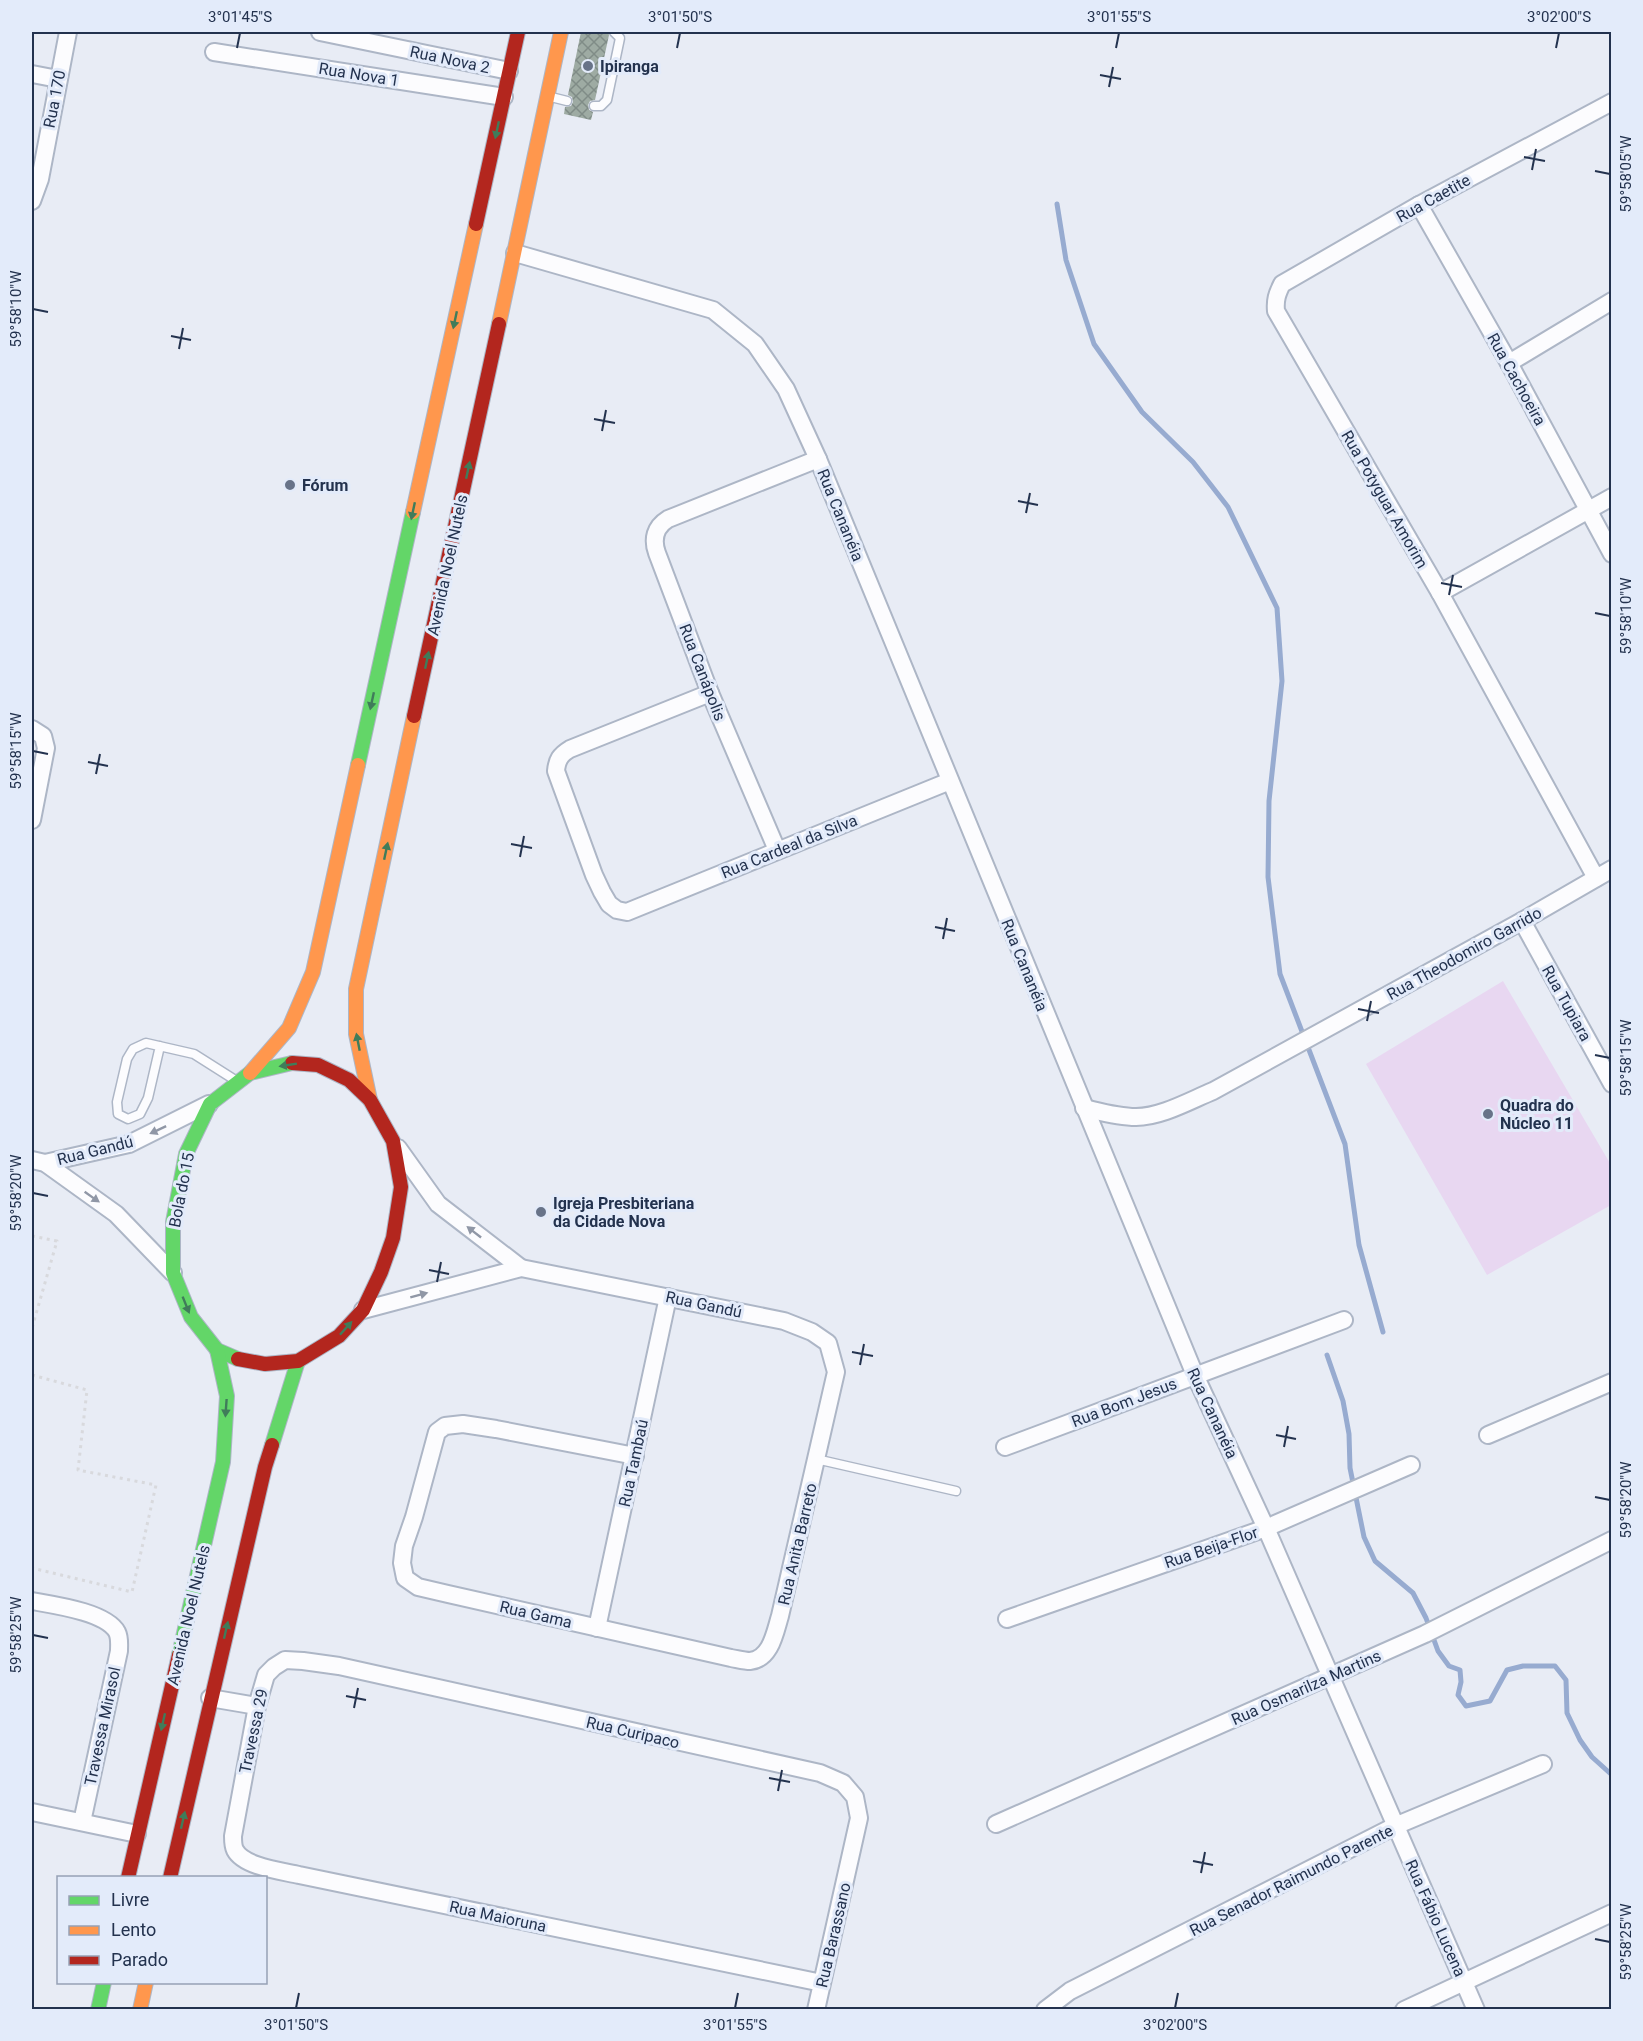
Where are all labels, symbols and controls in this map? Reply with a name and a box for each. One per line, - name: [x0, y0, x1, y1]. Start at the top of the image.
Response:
- text: 3°01'45"S: [208, 8, 272, 26]
- text: 3°01'50"S: [648, 8, 712, 26]
- text: 3°01'55"S: [1087, 8, 1151, 26]
- text: 3°02'00"S: [1527, 8, 1591, 26]
- street label: Rua Nova 2: [408, 42, 492, 77]
- place label: Ipiranga: [600, 57, 659, 76]
- street label: Rua Nova 1: [317, 59, 400, 90]
- marker: Ipiranga: [581, 59, 595, 73]
- street label: Rua 170: [40, 69, 69, 130]
- one-way arrow: [491, 121, 501, 139]
- text: 59°58'05"W: [1617, 136, 1635, 212]
- street label: Rua Caetite: [1393, 170, 1474, 227]
- text: 59°58'10"W: [7, 271, 25, 347]
- one-way arrow: [450, 311, 459, 330]
- street label: Rua Cachoeira: [1483, 330, 1550, 429]
- street label: Rua Potyguar Amorim: [1337, 427, 1432, 572]
- one-way arrow: [464, 460, 473, 479]
- street label: Rua Cananéia: [813, 466, 868, 564]
- place label: Fórum: [302, 476, 348, 495]
- marker: Fórum: [283, 478, 297, 492]
- street label: Avenida Noel Nutels: [423, 493, 472, 637]
- one-way arrow: [408, 502, 418, 520]
- text: 59°58'10"W: [1617, 578, 1635, 654]
- street label: Rua Canápolis: [675, 621, 730, 723]
- one-way arrow: [423, 650, 432, 669]
- one-way arrow: [367, 692, 376, 711]
- text: 59°58'15"W: [7, 713, 25, 789]
- street label: Rua Cardeal da Silva: [718, 810, 860, 882]
- one-way arrow: [381, 842, 391, 860]
- street label: Rua Theodomiro Garrido: [1384, 903, 1545, 1004]
- street label: Rua Cananéia: [997, 916, 1052, 1014]
- street label: Rua Tupiara: [1538, 962, 1595, 1045]
- text: 59°58'15"W: [1617, 1020, 1635, 1096]
- one-way arrow: [353, 1033, 362, 1052]
- one-way arrow: [278, 1061, 297, 1070]
- place label: Quadra do Núcleo 11: [1500, 1096, 1574, 1133]
- marker: Quadra do Núcleo 11: [1481, 1107, 1495, 1121]
- one-way arrow: [149, 1126, 166, 1135]
- street label: Rua Gandú: [55, 1132, 135, 1169]
- street label: Bola do 15: [165, 1151, 198, 1229]
- text: 59°58'20"W: [7, 1155, 25, 1231]
- one-way arrow: [84, 1191, 100, 1203]
- place label: Igreja Presbiteriana da Cidade Nova: [553, 1194, 695, 1231]
- marker: Igreja Presbiteriana da Cidade Nova: [534, 1205, 548, 1219]
- one-way arrow: [467, 1226, 482, 1238]
- street label: Rua Gandú: [664, 1287, 744, 1322]
- one-way arrow: [410, 1289, 429, 1299]
- one-way arrow: [181, 1297, 191, 1315]
- one-way arrow: [339, 1321, 352, 1336]
- street label: Rua Cananéia: [1183, 1365, 1242, 1462]
- street label: Rua Bom Jesus: [1069, 1374, 1179, 1431]
- one-way arrow: [222, 1398, 231, 1417]
- street label: Rua Tambaú: [615, 1418, 652, 1509]
- text: 59°58'20"W: [1617, 1462, 1635, 1538]
- street label: Rua Anita Barreto: [774, 1481, 821, 1607]
- street label: Rua Beija-Flor: [1162, 1522, 1261, 1572]
- street label: Avenida Noel Nutels: [163, 1543, 214, 1687]
- text: 59°58'25"W: [7, 1597, 25, 1673]
- street label: Rua Gama: [498, 1597, 574, 1632]
- one-way arrow: [222, 1621, 231, 1640]
- street label: Rua Osmarilza Martins: [1228, 1646, 1384, 1729]
- street label: Travessa Mirasol: [81, 1665, 124, 1787]
- street label: Travessa 29: [235, 1687, 272, 1775]
- one-way arrow: [158, 1713, 168, 1731]
- street label: Rua Curipaco: [584, 1713, 681, 1752]
- one-way arrow: [178, 1811, 188, 1830]
- street label: Rua Senador Raimundo Parente: [1186, 1821, 1396, 1940]
- street label: Rua Fábio Lucena: [1401, 1857, 1470, 1980]
- legend: [57, 1876, 267, 1984]
- street label: Rua Barassano: [812, 1881, 855, 1989]
- text: Livre: [111, 1889, 149, 1910]
- street label: Rua Maioruna: [448, 1897, 548, 1936]
- text: 59°58'25"W: [1617, 1904, 1635, 1980]
- text: Lento: [111, 1919, 156, 1940]
- text: Parado: [111, 1949, 168, 1970]
- text: 3°01'50"S: [264, 2016, 328, 2034]
- text: 3°01'55"S: [703, 2016, 767, 2034]
- text: 3°02'00"S: [1143, 2016, 1207, 2034]

